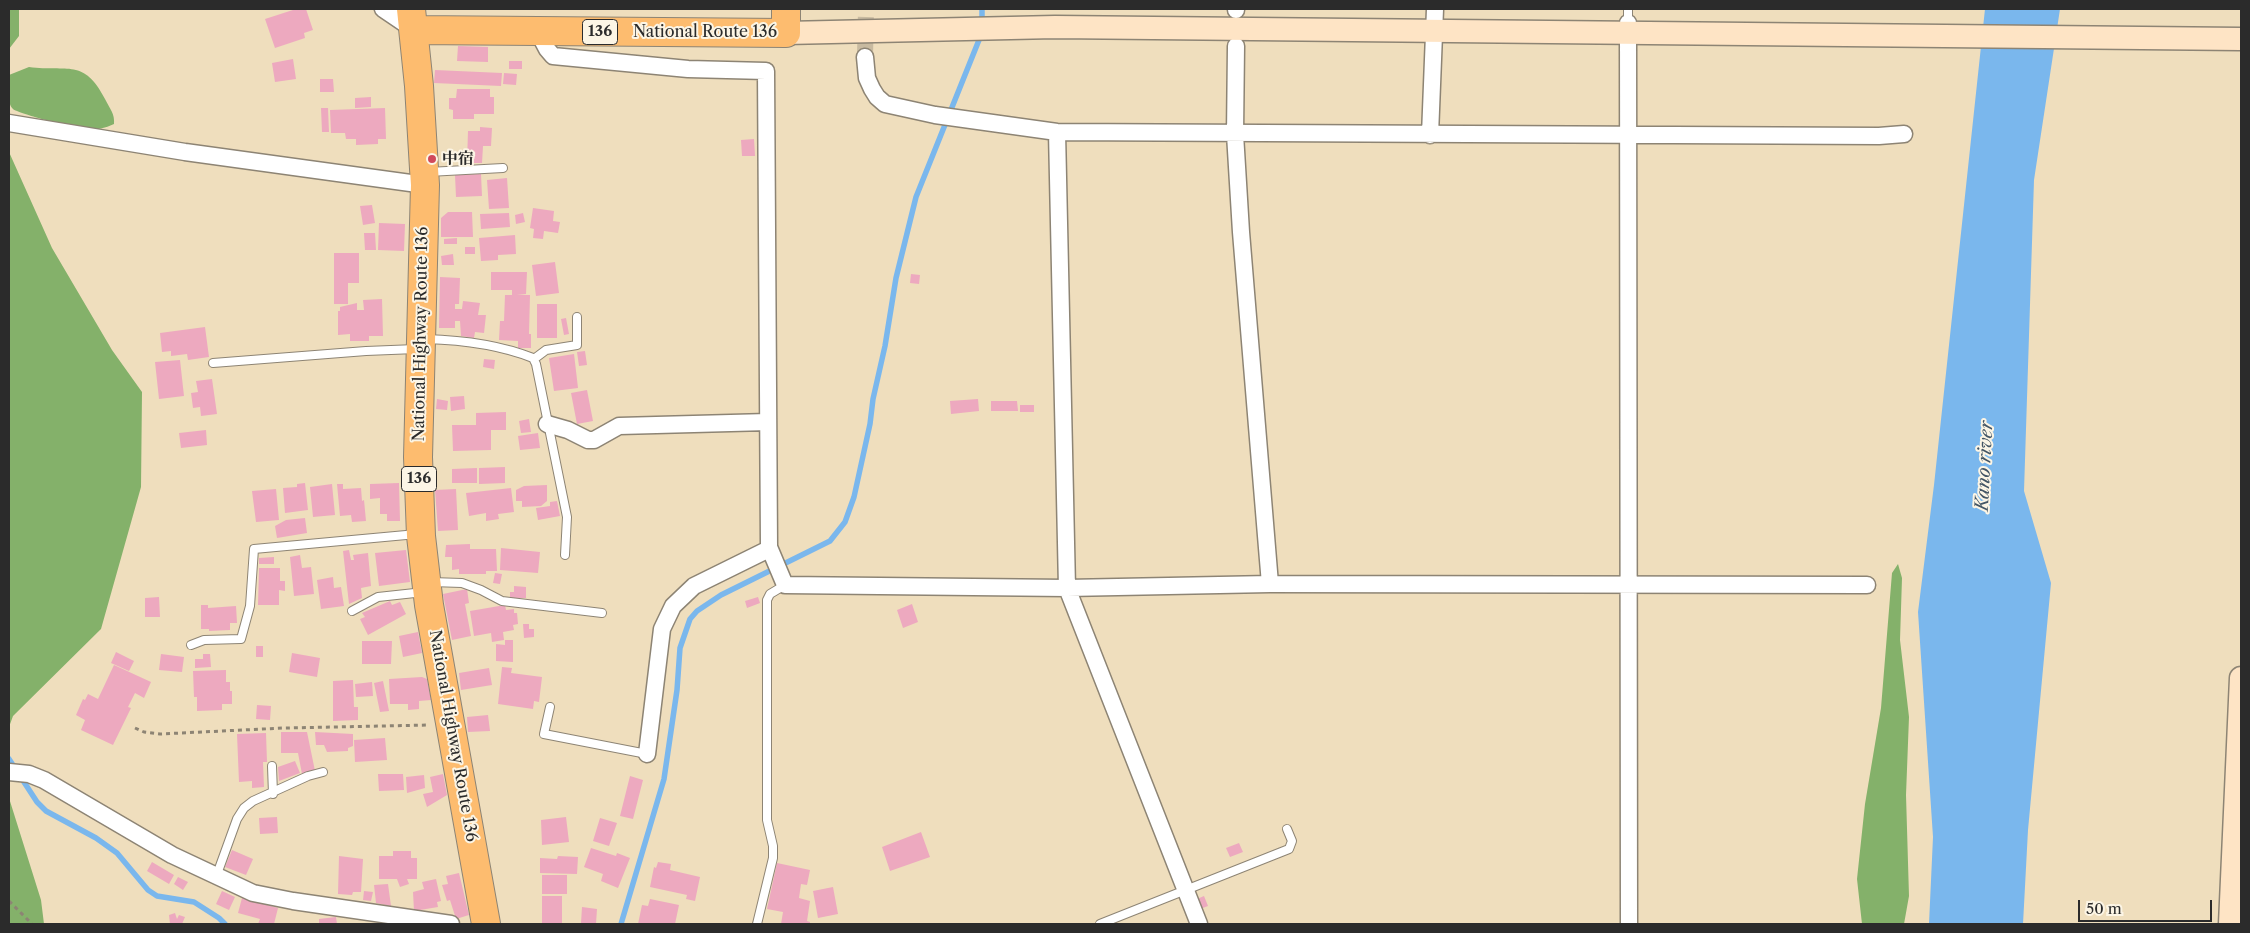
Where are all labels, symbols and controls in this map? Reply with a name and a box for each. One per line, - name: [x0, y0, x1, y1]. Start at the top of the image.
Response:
- road number: 136: [582, 20, 618, 44]
- street label: National Route 136: [633, 22, 777, 42]
- place label: 中宿: [442, 149, 474, 169]
- marker: 中宿: [426, 153, 438, 165]
- street label: National Highway Route 136: [410, 227, 432, 441]
- water label: Kano river: [1972, 420, 1998, 512]
- road number: 136: [402, 466, 436, 492]
- street label: National Highway Route 136: [425, 629, 481, 843]
- scale bar: [2080, 890, 2214, 922]
- text: 50 m: [2086, 899, 2122, 918]

